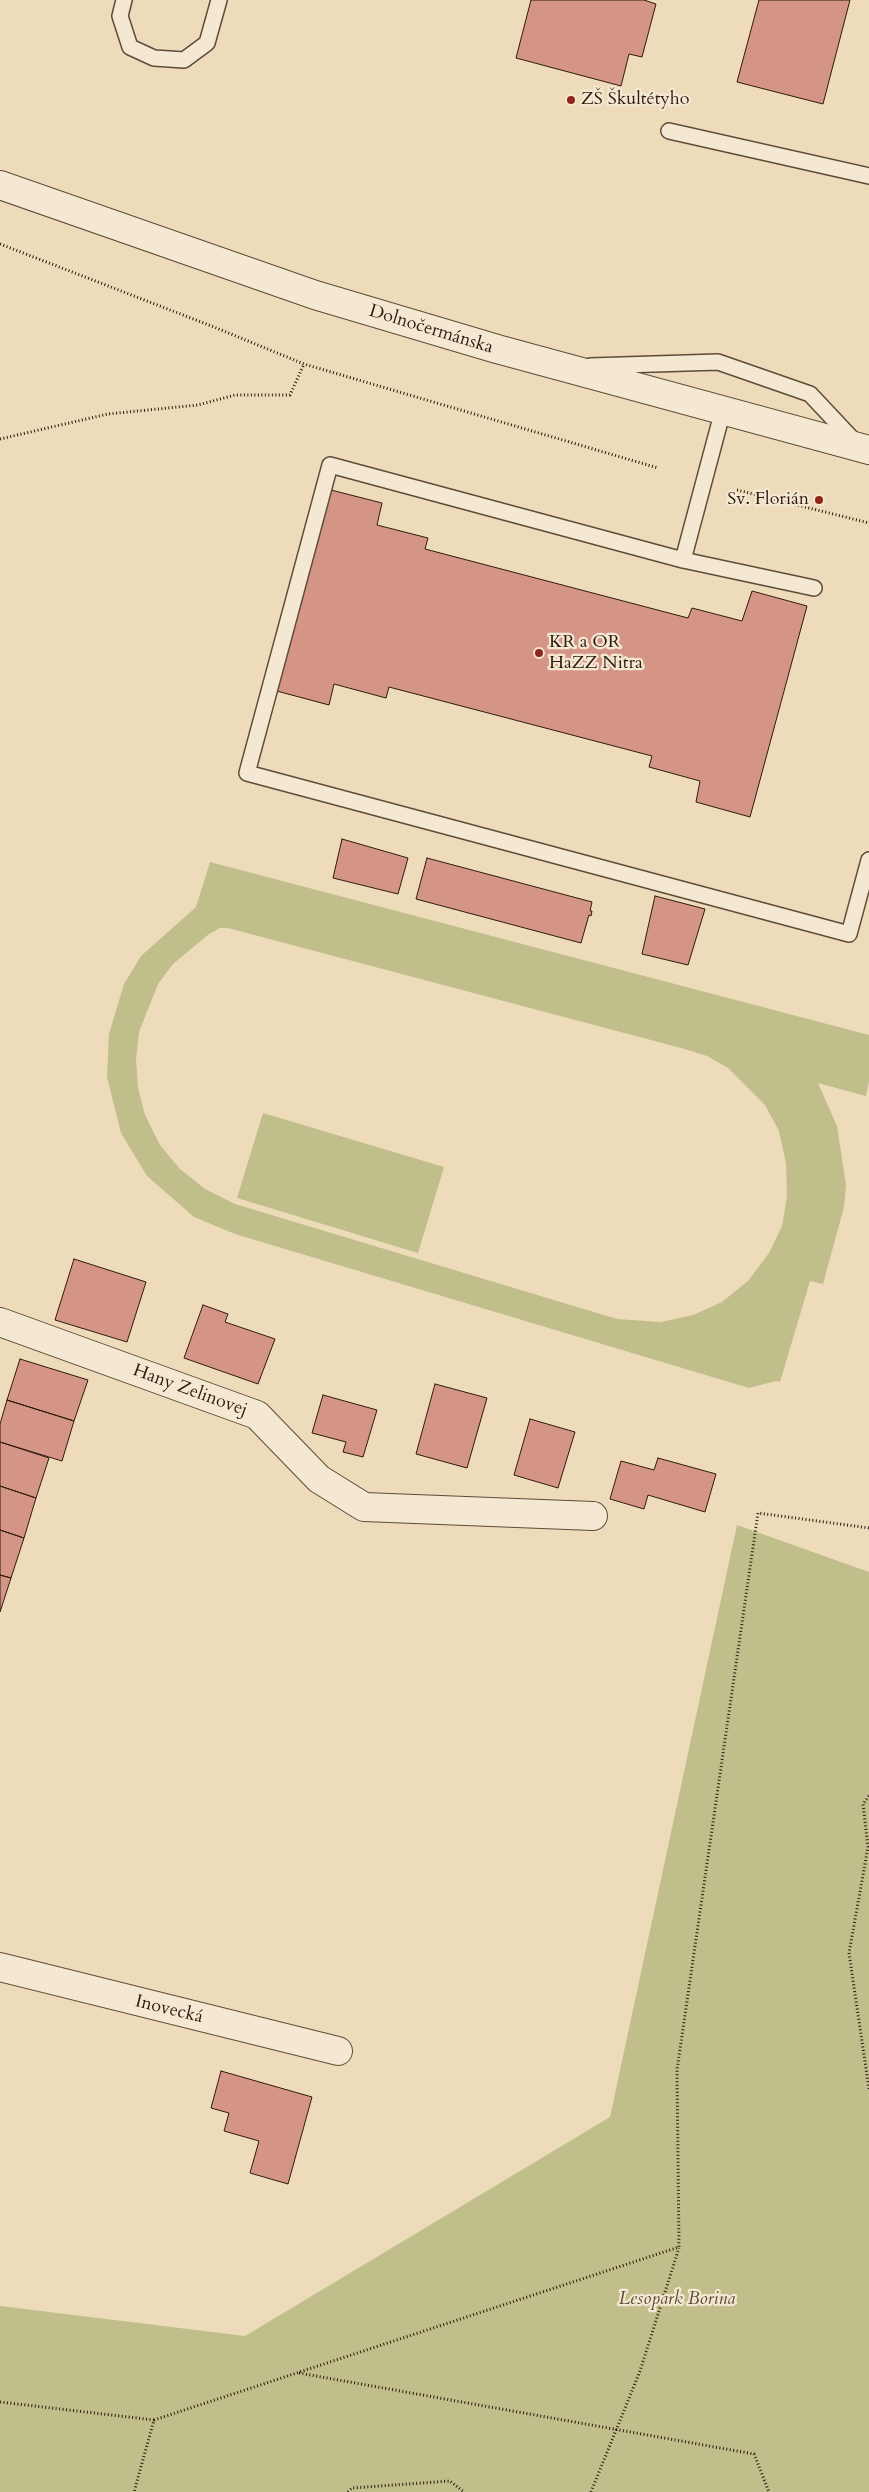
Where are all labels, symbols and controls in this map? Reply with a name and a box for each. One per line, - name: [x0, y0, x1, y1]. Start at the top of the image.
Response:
- place label: ZŠ Škultétyho: [581, 89, 689, 111]
- marker: ZŠ Škultétyho: [565, 94, 577, 106]
- street label: Dolnočermánska: [366, 301, 496, 359]
- place label: Sv. Florián: [727, 489, 809, 511]
- marker: Sv. Florián: [813, 494, 825, 506]
- place label: KR a OR HaZZ Nitra: [549, 632, 643, 674]
- marker: KR a OR HaZZ Nitra: [533, 647, 545, 659]
- street label: Hany Zelinovej: [130, 1360, 250, 1422]
- street label: Inovecká: [133, 1991, 205, 2029]
- park label: Lesopark Borina: [619, 2289, 735, 2311]

